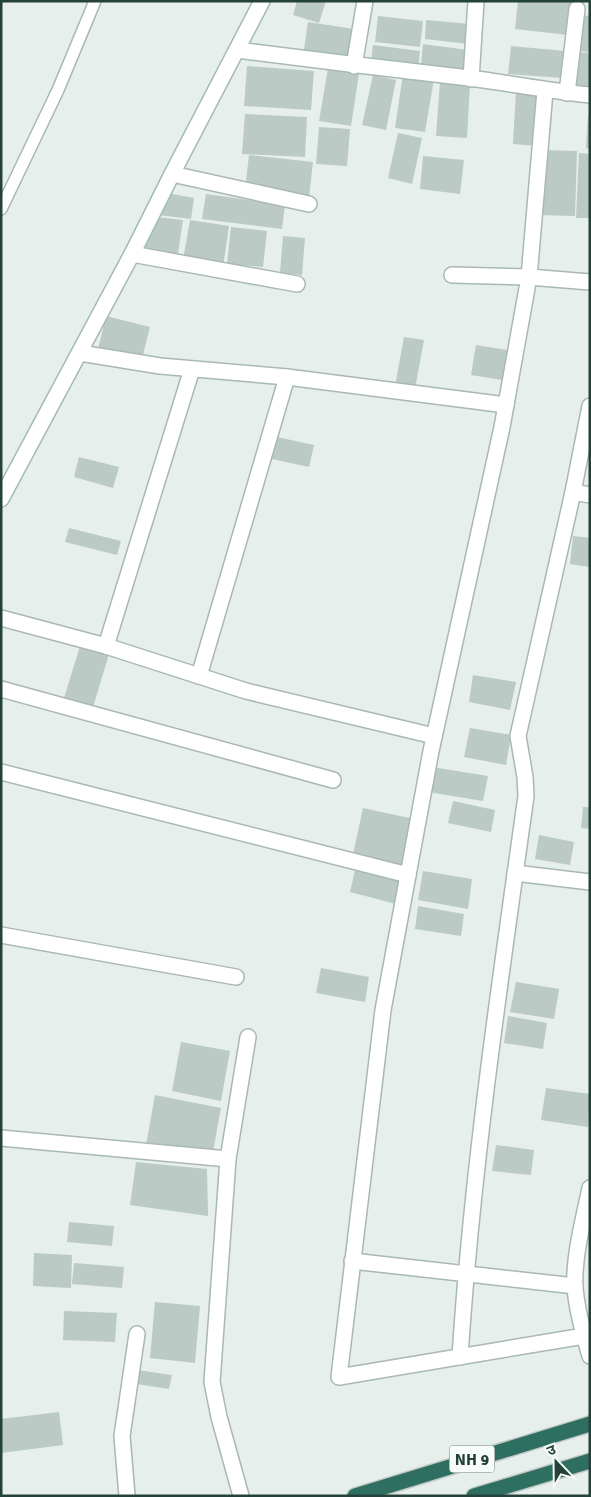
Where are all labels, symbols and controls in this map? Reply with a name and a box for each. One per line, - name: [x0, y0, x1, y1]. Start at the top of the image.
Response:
- north arrow: [531, 1437, 581, 1487]
- text: उ: [544, 1441, 559, 1460]
- road number: NH 9: [450, 1446, 494, 1472]

